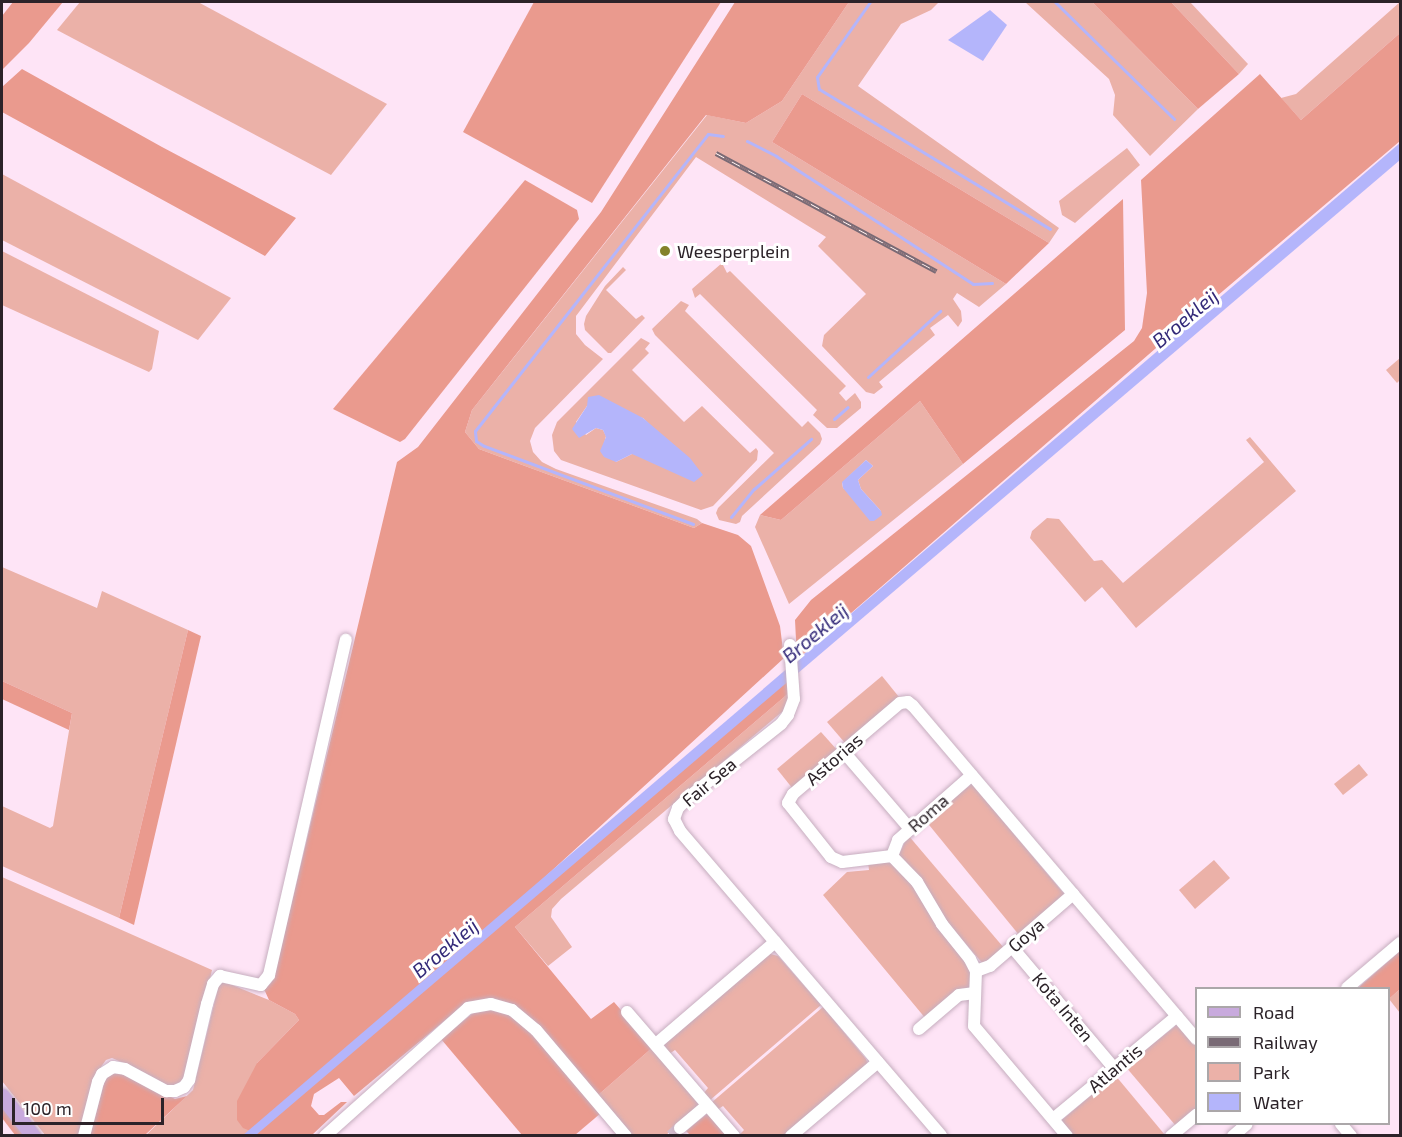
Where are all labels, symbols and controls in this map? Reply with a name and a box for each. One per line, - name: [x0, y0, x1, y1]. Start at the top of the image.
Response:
- place label: Weesperplein: [677, 240, 790, 262]
- marker: Weesperplein: [658, 244, 672, 258]
- water label: Broekleij: [1147, 283, 1223, 353]
- water label: Broekleij: [777, 598, 853, 668]
- street label: Astorias: [801, 729, 867, 789]
- street label: Fair Sea: [677, 753, 741, 811]
- street label: Roma: [903, 789, 953, 837]
- water label: Broekleij: [407, 913, 483, 983]
- street label: Goya: [1004, 913, 1048, 957]
- street label: Kota Inten: [1028, 968, 1098, 1046]
- legend: [1195, 987, 1390, 1125]
- text: Road: [1253, 1001, 1294, 1023]
- text: Railway: [1253, 1031, 1318, 1053]
- street label: Atlantis: [1084, 1039, 1146, 1097]
- text: Park: [1253, 1061, 1290, 1083]
- scale bar: [15, 1086, 166, 1124]
- text: Water: [1253, 1091, 1303, 1113]
- text: 100 m: [23, 1097, 72, 1119]

